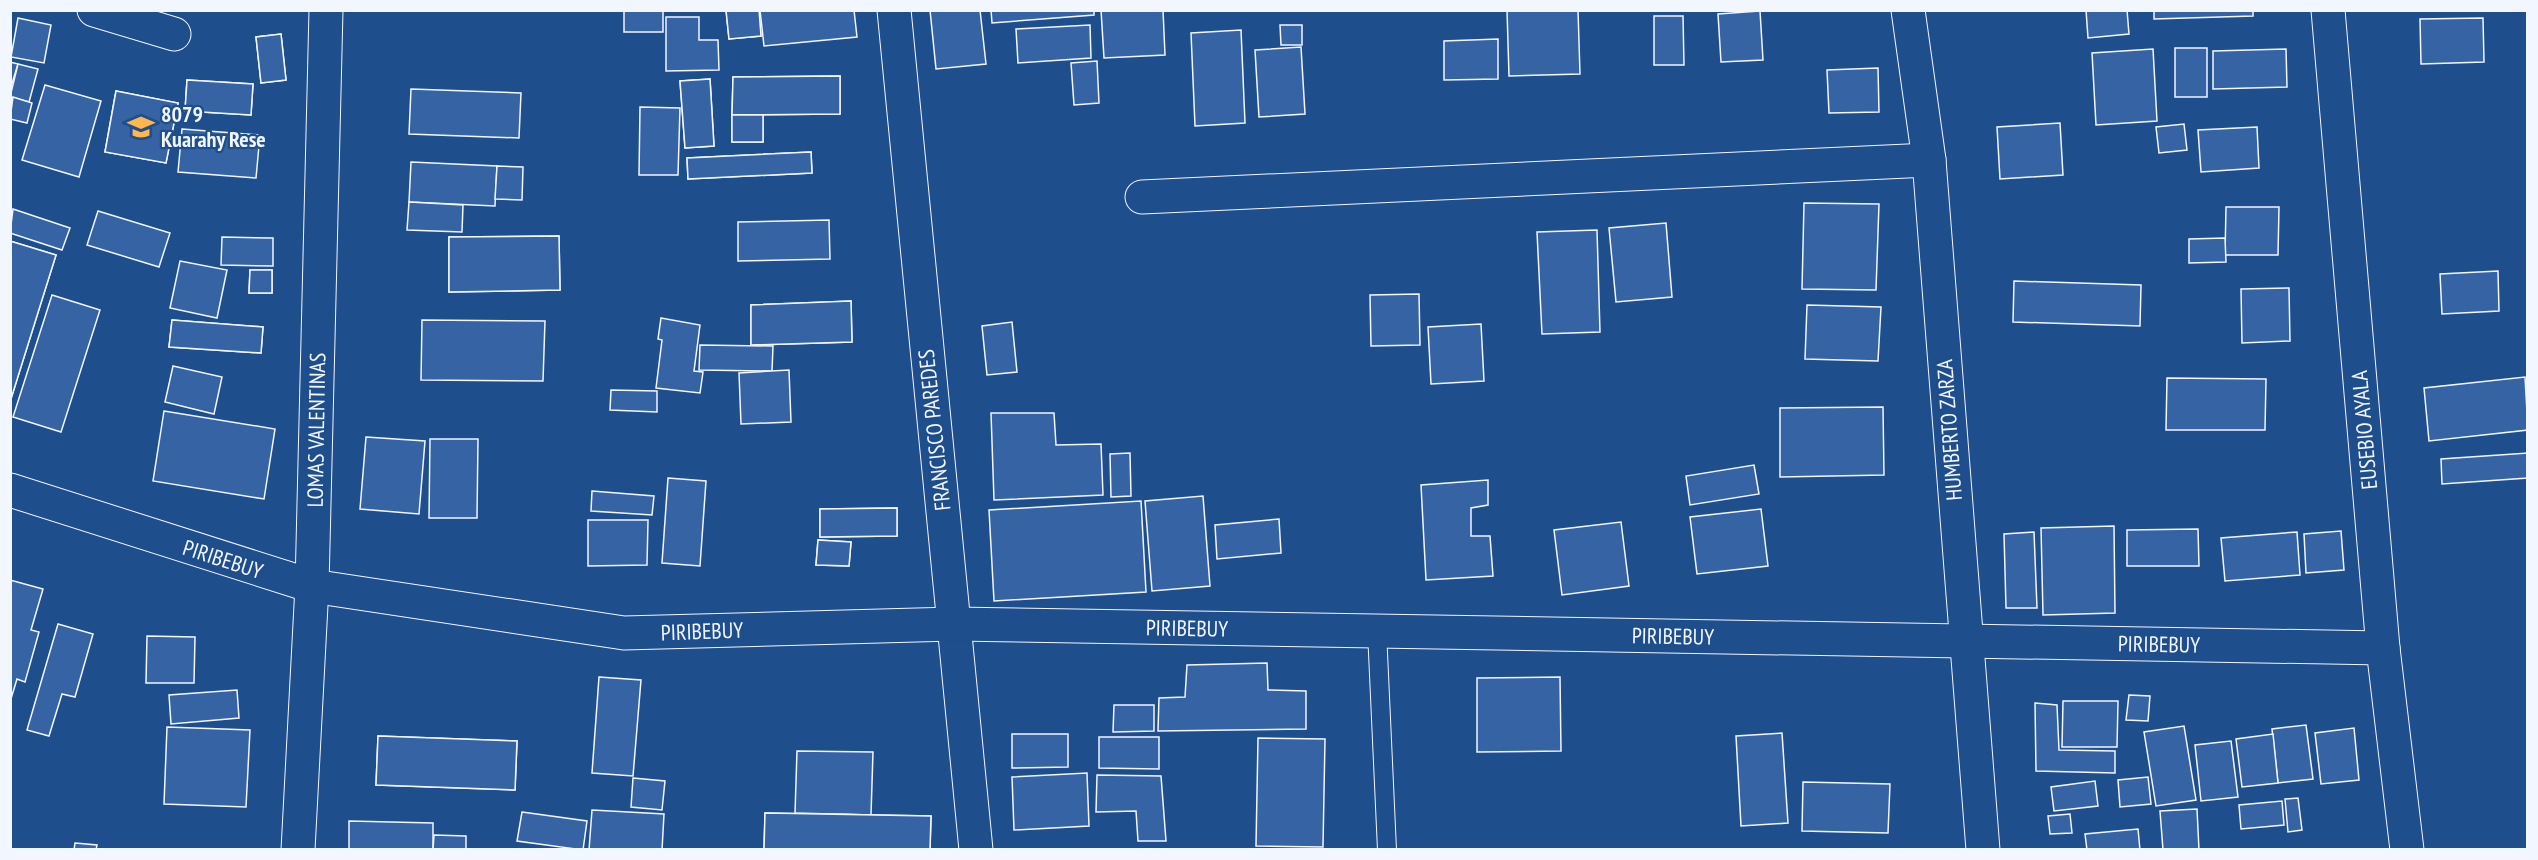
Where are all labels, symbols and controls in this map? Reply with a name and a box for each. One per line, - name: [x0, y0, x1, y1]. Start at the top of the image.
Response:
- place label: 8079 Kuarahy Rese: [161, 100, 266, 153]
- school or university icon: 8079 Kuarahy Rese: [126, 112, 156, 142]
- street label: FRANCISCO PAREDES: [912, 348, 956, 512]
- street label: LOMAS VALENTINAS: [301, 352, 331, 508]
- street label: HUMBERTO ZARZA: [1930, 358, 1968, 502]
- street label: EUSEBIO AYALA: [2345, 369, 2383, 491]
- street label: PIRIBEBUY: [180, 533, 266, 585]
- street label: PIRIBEBUY: [1146, 613, 1228, 643]
- street label: PIRIBEBUY: [660, 616, 744, 646]
- street label: PIRIBEBUY: [1632, 621, 1714, 651]
- street label: PIRIBEBUY: [2118, 629, 2200, 659]

